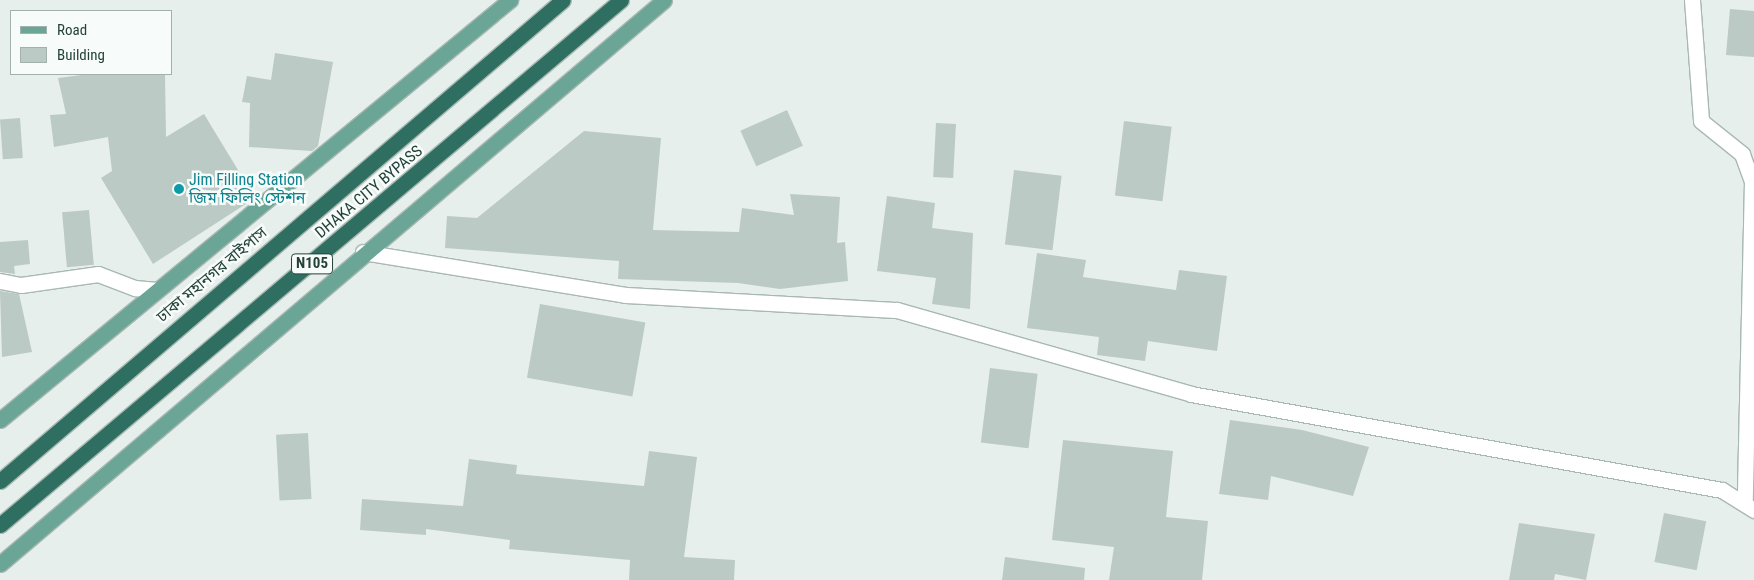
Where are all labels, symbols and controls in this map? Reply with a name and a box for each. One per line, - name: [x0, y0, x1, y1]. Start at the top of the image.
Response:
- legend: [10, 10, 172, 75]
- text: Road: [57, 21, 87, 39]
- text: Building: [57, 46, 105, 64]
- street label: DHAKA CITY BYPASS: [312, 142, 426, 242]
- place label: Jim Filling Station জিম ফিলিং স্টেশন: [189, 170, 305, 208]
- marker: Jim Filling Station জিম ফিলিং স্টেশন: [173, 183, 185, 195]
- street label: ঢাকা মহানগর বাইপাস: [153, 223, 271, 327]
- road number: N105: [291, 252, 333, 276]

